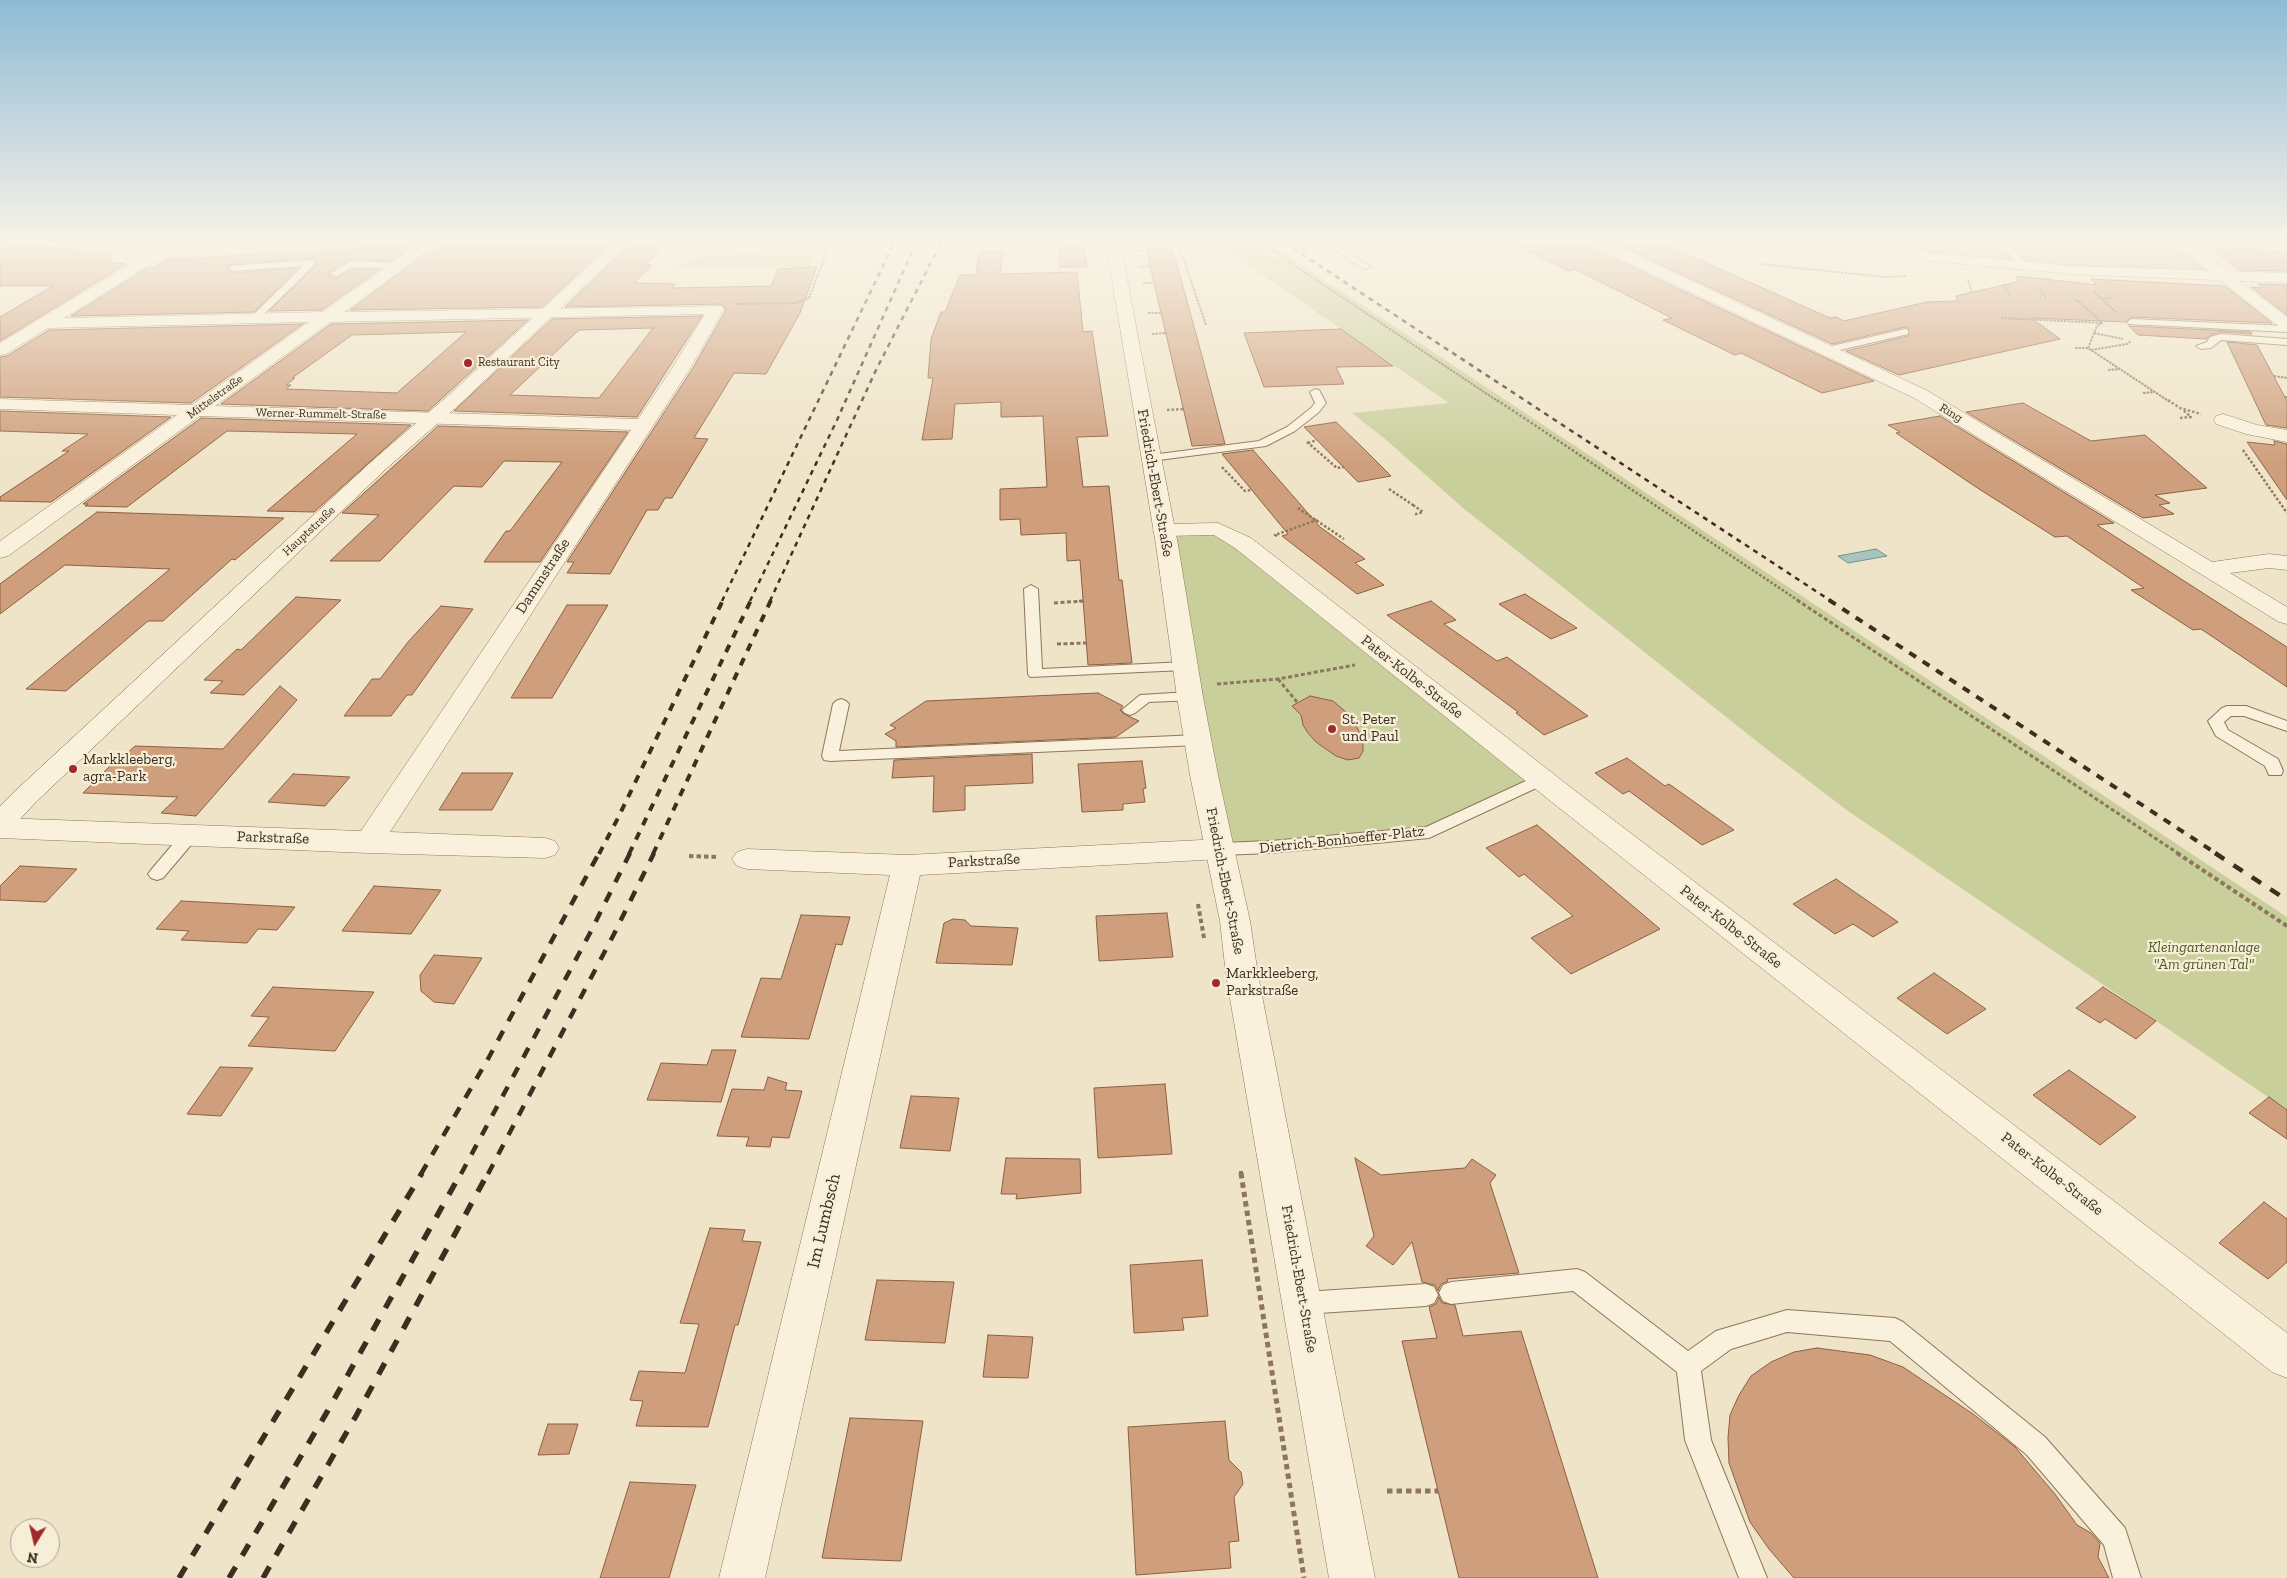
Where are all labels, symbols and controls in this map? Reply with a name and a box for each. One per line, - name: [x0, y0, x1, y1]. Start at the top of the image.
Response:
- place label: Restaurant City: [478, 356, 560, 370]
- marker: Restaurant City: [462, 357, 474, 369]
- street label: Mittelstraße: [184, 372, 246, 422]
- street label: Ring: [1937, 401, 1965, 425]
- street label: Werner-Rummelt-Straße: [256, 406, 386, 422]
- street label: Friedrich-Ebert-Straße: [1133, 408, 1177, 558]
- street label: Hauptstraße: [280, 503, 338, 559]
- street label: Dammstraße: [512, 535, 574, 617]
- street label: Pater-Kolbe-Straße: [1357, 632, 1467, 722]
- place label: St. Peter und Paul: [1342, 711, 1399, 746]
- marker: St. Peter und Paul: [1326, 723, 1338, 735]
- place label: Markkleeberg, agra-Park: [83, 751, 176, 786]
- marker: Markkleeberg, agra-Park: [67, 763, 79, 775]
- street label: Friedrich-Ebert-Straße: [1202, 806, 1248, 956]
- street label: Dietrich-Bonhoeffer-Platz: [1258, 822, 1426, 858]
- street label: Parkstraße: [237, 828, 309, 848]
- street label: Parkstraße: [947, 850, 1021, 872]
- street label: Pater-Kolbe-Straße: [1676, 882, 1786, 972]
- park label: Kleingartenanlage "Am grünen Tal": [2148, 939, 2260, 974]
- place label: Markkleeberg, Parkstraße: [1226, 965, 1319, 1000]
- marker: Markkleeberg, Parkstraße: [1210, 977, 1222, 989]
- street label: Pater-Kolbe-Straße: [1997, 1129, 2107, 1219]
- street label: Im Lumbsch: [803, 1172, 845, 1270]
- street label: Friedrich-Ebert-Straße: [1277, 1204, 1321, 1354]
- north arrow: [10, 1518, 60, 1568]
- text: N: [26, 1548, 39, 1567]

